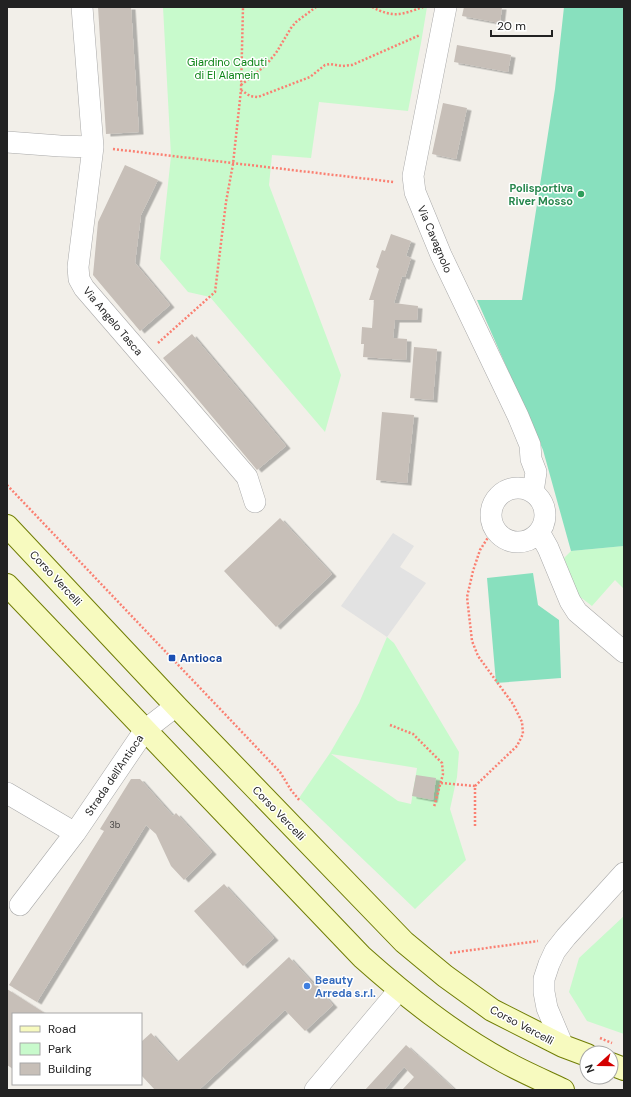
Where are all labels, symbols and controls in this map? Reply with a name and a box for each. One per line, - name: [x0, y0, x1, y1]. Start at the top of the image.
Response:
- scale bar: [491, 12, 552, 38]
- text: 20 m: [497, 18, 526, 34]
- park label: Giardino Caduti di El Alamein: [187, 55, 267, 82]
- place label: Polisportiva River Mosso: [509, 181, 573, 208]
- marker: Polisportiva River Mosso: [576, 189, 586, 199]
- street label: Via Cavagnolo: [414, 203, 456, 275]
- street label: Via Angelo Tasca: [80, 284, 146, 358]
- street label: Corso Vercelli: [27, 548, 85, 608]
- place label: Antioca: [180, 651, 222, 665]
- marker: Antioca: [167, 653, 177, 663]
- street label: Strada dell'Antioca: [82, 732, 146, 818]
- street label: Corso Vercelli: [250, 783, 308, 843]
- house number: 3b: [110, 819, 121, 831]
- place label: Beauty Arreda s.r.l.: [315, 973, 376, 1000]
- marker: Beauty Arreda s.r.l.: [302, 981, 312, 991]
- street label: Corso Vercelli: [488, 1002, 556, 1048]
- legend: [12, 1013, 142, 1085]
- text: Road: [48, 1021, 76, 1037]
- text: Park: [48, 1041, 72, 1057]
- north arrow: [579, 1045, 619, 1085]
- text: Building: [48, 1061, 92, 1077]
- text: N: [582, 1062, 598, 1075]

